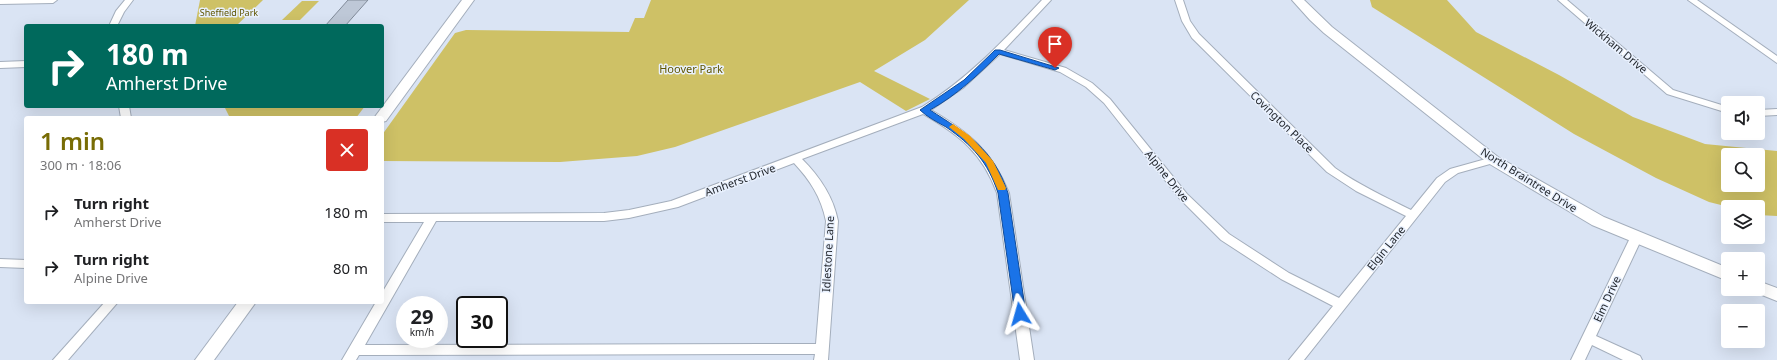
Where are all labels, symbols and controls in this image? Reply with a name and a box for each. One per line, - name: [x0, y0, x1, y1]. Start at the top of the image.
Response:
- park label: Sheffield Park: [200, 6, 258, 19]
- street label: Wickham Drive: [1582, 15, 1651, 76]
- pin: [1038, 27, 1072, 68]
- icon: arrive: [1044, 33, 1066, 55]
- text: 180 m: [106, 35, 189, 73]
- icon: right: [40, 40, 92, 92]
- park label: Hoover Park: [659, 61, 723, 76]
- text: Amherst Drive: [106, 71, 227, 95]
- street label: Covington Place: [1247, 87, 1317, 156]
- map controls: [1721, 96, 1765, 348]
- button: sound: [1721, 96, 1765, 140]
- text: 1 min: [40, 124, 105, 157]
- button: close: [326, 129, 368, 171]
- street label: North Braintree Drive: [1478, 144, 1580, 215]
- street label: Alpine Drive: [1142, 147, 1193, 205]
- button: search: [1721, 148, 1765, 192]
- text: 300 m · 18:06: [40, 156, 121, 174]
- street label: Amherst Drive: [702, 160, 777, 199]
- text: Turn right: [74, 193, 149, 213]
- button: layers: [1721, 200, 1765, 244]
- icon: right: [40, 201, 62, 223]
- text: 180 m: [324, 202, 368, 222]
- text: Amherst Drive: [74, 213, 162, 231]
- street label: Idlestone Lane: [818, 216, 837, 292]
- street label: Elgin Lane: [1363, 222, 1408, 273]
- text: Turn right: [74, 249, 149, 269]
- button: +: [1721, 252, 1765, 296]
- icon: right: [40, 257, 62, 279]
- text: 80 m: [333, 258, 368, 278]
- text: Alpine Drive: [74, 269, 148, 287]
- street label: Elm Drive: [1589, 273, 1624, 324]
- position arrow: [999, 293, 1041, 335]
- speed limit sign: 30: [456, 296, 508, 348]
- text: 29: [411, 303, 433, 330]
- button: −: [1721, 304, 1765, 348]
- text: km/h: [410, 325, 434, 339]

